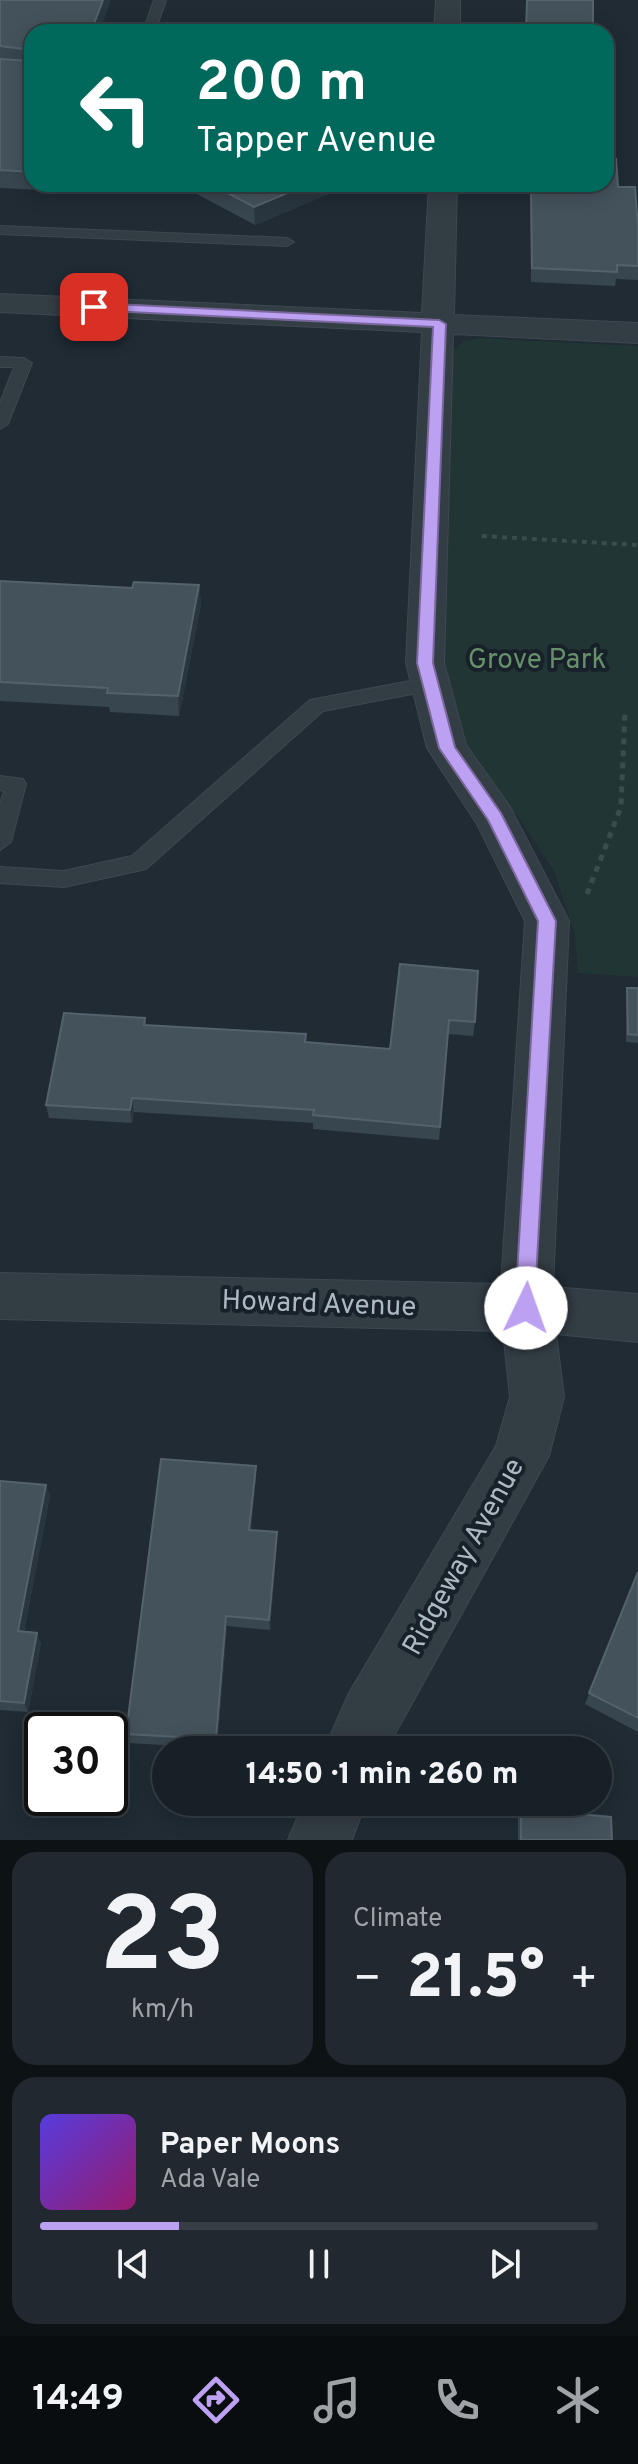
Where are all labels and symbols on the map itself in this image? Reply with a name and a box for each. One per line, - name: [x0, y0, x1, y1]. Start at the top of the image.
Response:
- pin: [60, 273, 128, 341]
- park label: Grove Park: [468, 643, 606, 679]
- position arrow: [484, 1266, 568, 1350]
- street label: Howard Avenue: [221, 1284, 417, 1326]
- street label: Ridgeway Avenue: [396, 1452, 534, 1662]
- speed limit sign: 30: [24, 1712, 128, 1816]

